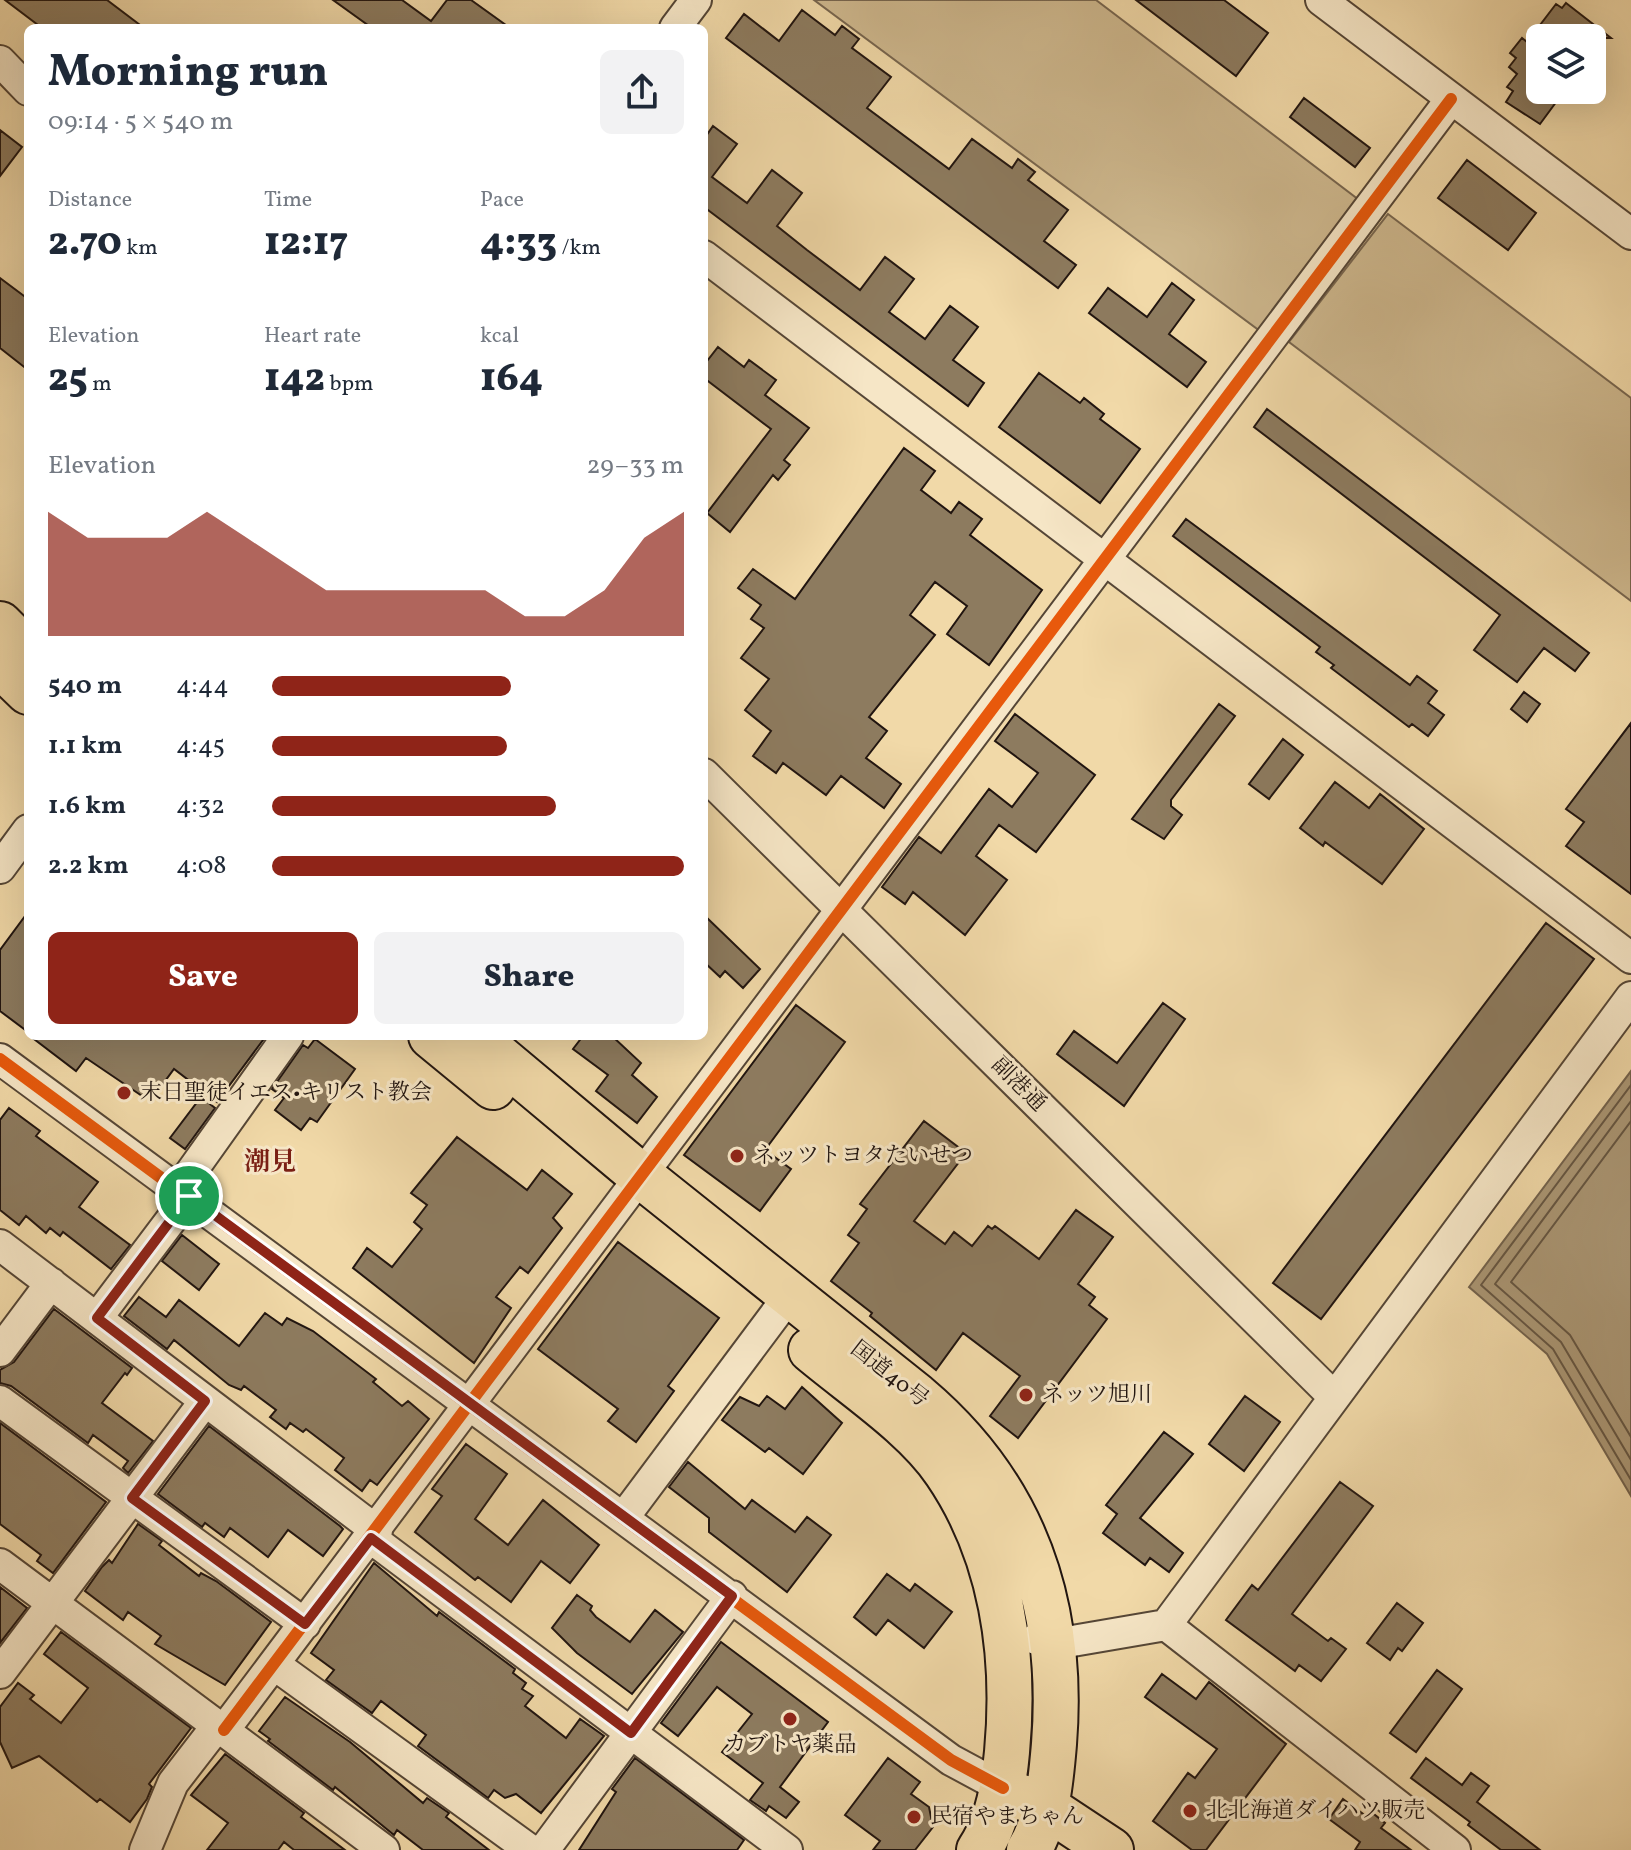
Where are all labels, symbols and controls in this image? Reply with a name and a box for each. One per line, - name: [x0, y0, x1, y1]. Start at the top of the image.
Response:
- map controls: [1526, 24, 1606, 104]
- button: layers: [1526, 24, 1606, 104]
- text: Morning run: [48, 43, 328, 104]
- button: share: [600, 50, 684, 134]
- text: 09:14 · 5 × 540 m: [48, 104, 233, 140]
- text: Distance: [48, 185, 132, 216]
- text: Time: [264, 185, 312, 216]
- text: Pace: [480, 185, 524, 216]
- text: 2.70: [48, 216, 122, 272]
- text: 12:17: [264, 216, 348, 272]
- text: 4:33: [480, 216, 557, 272]
- text: km: [122, 233, 158, 264]
- text: /km: [557, 233, 601, 264]
- text: Elevation: [48, 321, 139, 352]
- text: Heart rate: [264, 321, 361, 352]
- text: kcal: [480, 321, 519, 352]
- text: 25: [48, 352, 88, 408]
- text: 142: [264, 352, 325, 408]
- text: 164: [480, 352, 543, 408]
- text: m: [88, 369, 112, 400]
- text: bpm: [325, 369, 374, 400]
- text: Elevation: [48, 448, 156, 484]
- text: 29–33 m: [587, 448, 684, 484]
- text: 540 m: [48, 668, 122, 704]
- text: 4:44: [176, 668, 229, 704]
- text: 1.1 km: [48, 728, 122, 764]
- text: 4:45: [176, 728, 225, 764]
- text: 1.6 km: [48, 788, 126, 824]
- text: 4:32: [176, 788, 225, 824]
- text: 2.2 km: [48, 848, 129, 884]
- text: 4:08: [176, 848, 227, 884]
- button: Save: [48, 932, 358, 1024]
- button: Share: [374, 932, 684, 1024]
- street label: 副港通: [984, 1051, 1052, 1119]
- place label: 末日聖徒イエス•キリスト教会: [140, 1078, 432, 1109]
- marker: 末日聖徒イエス•キリスト教会: [115, 1084, 133, 1102]
- place label: ネッツトヨタたいせつ: [753, 1141, 973, 1172]
- district label: 潮見: [244, 1145, 296, 1181]
- marker: ネッツトヨタたいせつ: [728, 1147, 746, 1165]
- pin: [155, 1162, 223, 1230]
- icon: arrive: [167, 1174, 211, 1218]
- street label: 国道40号: [843, 1334, 935, 1416]
- place label: ネッツ旭川: [1042, 1380, 1152, 1411]
- marker: ネッツ旭川: [1017, 1386, 1035, 1404]
- marker: カブトヤ薬品: [781, 1710, 799, 1728]
- place label: カブトヤ薬品: [724, 1730, 856, 1761]
- place label: 北北海道ダイハツ販売: [1206, 1796, 1425, 1827]
- place label: 民宿やまちゃん: [930, 1802, 1084, 1833]
- marker: 北北海道ダイハツ販売: [1181, 1802, 1199, 1820]
- marker: 民宿やまちゃん: [905, 1808, 923, 1826]

